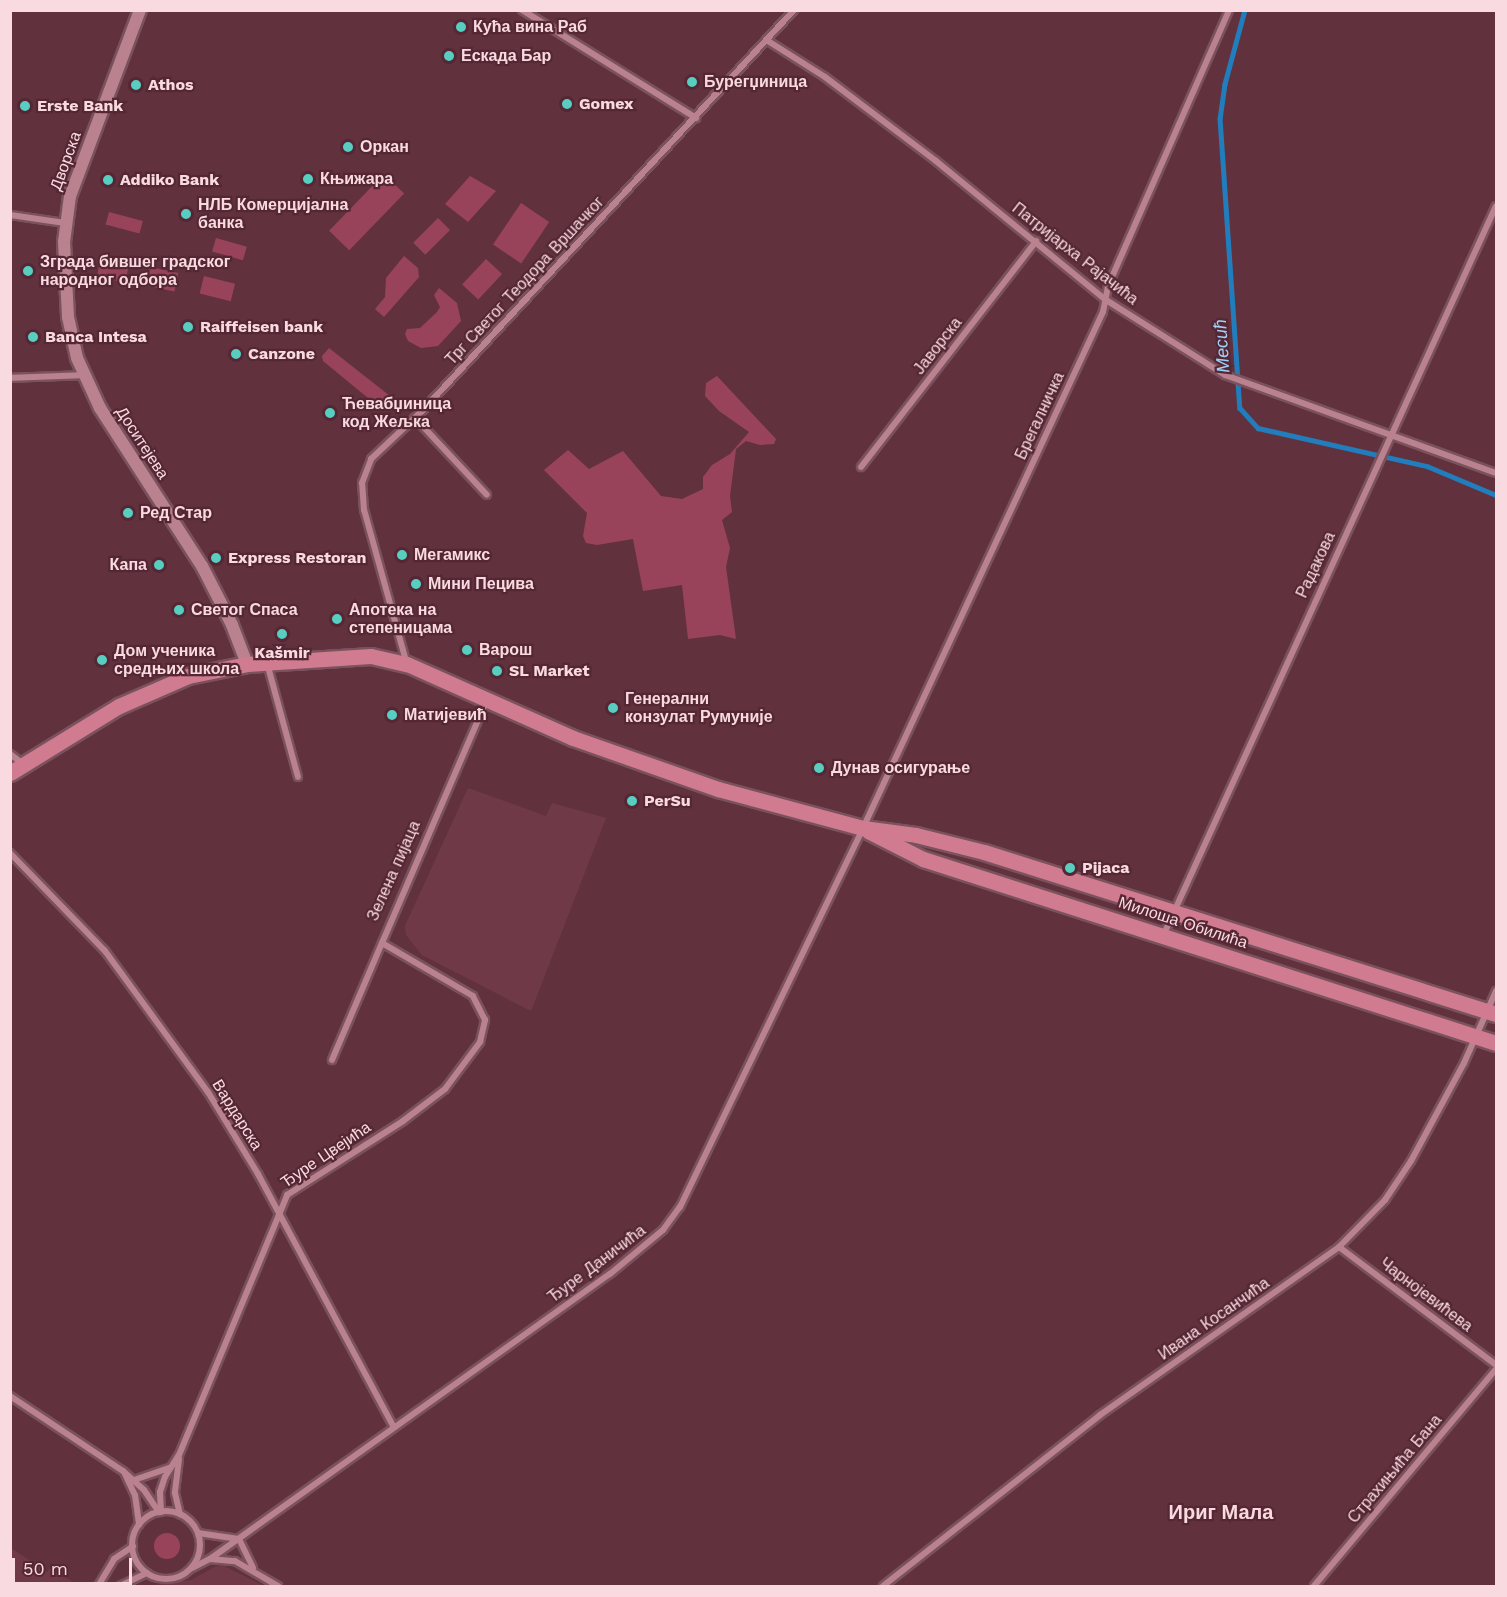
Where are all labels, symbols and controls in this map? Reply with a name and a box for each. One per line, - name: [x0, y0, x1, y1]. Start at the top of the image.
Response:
- place label: Кућа вина Раб: [473, 17, 587, 37]
- marker: Кућа вина Раб: [454, 20, 468, 34]
- place label: Ескада Бар: [461, 46, 551, 66]
- marker: Ескада Бар: [442, 49, 456, 63]
- place label: Бурегџиница: [704, 72, 807, 92]
- place label: Athos: [148, 75, 194, 95]
- marker: Бурегџиница: [685, 75, 699, 89]
- marker: Athos: [129, 78, 143, 92]
- place label: Gomex: [579, 94, 633, 114]
- place label: Erste Bank: [37, 96, 123, 116]
- marker: Gomex: [560, 97, 574, 111]
- marker: Erste Bank: [18, 99, 32, 113]
- street label: Дворска: [47, 129, 85, 193]
- place label: Оркан: [360, 137, 409, 157]
- marker: Оркан: [341, 140, 355, 154]
- place label: Књижара: [320, 169, 393, 189]
- place label: Addiko Bank: [120, 170, 219, 190]
- marker: Књижара: [301, 172, 315, 186]
- marker: Addiko Bank: [101, 173, 115, 187]
- street label: Трг Светог Теодора Вршачког: [442, 193, 608, 369]
- place label: НЛБ Комерцијална банка: [198, 195, 348, 233]
- street label: Патријарха Рајачића: [1008, 199, 1142, 309]
- marker: НЛБ Комерцијална банка: [179, 207, 193, 221]
- place label: Зграда бившег градског народног одбора: [40, 252, 230, 290]
- marker: Зграда бившег градског народног одбора: [21, 264, 35, 278]
- street label: Јаворска: [910, 314, 966, 378]
- place label: Raiffeisen bank: [200, 317, 323, 337]
- water label: Месић: [1209, 318, 1235, 374]
- marker: Raiffeisen bank: [181, 320, 195, 334]
- place label: Banca Intesa: [45, 327, 147, 347]
- marker: Banca Intesa: [26, 330, 40, 344]
- place label: Canzone: [248, 344, 315, 364]
- marker: Canzone: [229, 347, 243, 361]
- street label: Брегалничка: [1011, 369, 1069, 463]
- place label: Ћевабџиница код Жељка: [342, 394, 451, 432]
- street label: Доситејева: [111, 403, 173, 483]
- marker: Ћевабџиница код Жељка: [323, 406, 337, 420]
- place label: Ред Стар: [140, 503, 212, 523]
- marker: Ред Стар: [121, 506, 135, 520]
- street label: Радакова: [1292, 529, 1340, 601]
- place label: Мегамикс: [414, 545, 490, 565]
- place label: Express Restoran: [228, 548, 366, 568]
- marker: Мегамикс: [395, 548, 409, 562]
- marker: Express Restoran: [209, 551, 223, 565]
- place label: Капа: [110, 555, 147, 575]
- marker: Капа: [152, 558, 166, 572]
- place label: Мини Пецива: [428, 574, 534, 594]
- marker: Мини Пецива: [409, 577, 423, 591]
- place label: Светог Спаса: [191, 600, 298, 620]
- place label: Апотека на степеницама: [349, 600, 452, 638]
- marker: Светог Спаса: [172, 603, 186, 617]
- marker: Апотека на степеницама: [330, 612, 344, 626]
- marker: Kašmir: [275, 627, 289, 641]
- place label: Варош: [479, 640, 532, 660]
- place label: Дом ученика средњих школа: [114, 641, 239, 679]
- place label: Kašmir: [254, 643, 310, 663]
- marker: Варош: [460, 643, 474, 657]
- marker: Дом ученика средњих школа: [95, 653, 109, 667]
- place label: SL Market: [509, 661, 590, 681]
- marker: SL Market: [490, 664, 504, 678]
- place label: Генерални конзулат Румуније: [625, 689, 773, 727]
- marker: Генерални конзулат Румуније: [606, 701, 620, 715]
- place label: Матијевић: [404, 705, 487, 725]
- marker: Матијевић: [385, 708, 399, 722]
- place label: Дунав осигурање: [831, 758, 970, 778]
- marker: Дунав осигурање: [812, 761, 826, 775]
- place label: PerSu: [644, 791, 691, 811]
- marker: PerSu: [625, 794, 639, 808]
- street label: Зелена пијаца: [363, 818, 425, 924]
- place label: Pijaca: [1082, 858, 1130, 878]
- marker: Pijaca: [1063, 861, 1077, 875]
- street label: Милоша Обилића: [1116, 893, 1250, 953]
- street label: Вардарска: [208, 1076, 266, 1154]
- street label: Ђуре Цвејића: [277, 1118, 375, 1192]
- street label: Ђуре Даничића: [544, 1221, 650, 1307]
- street label: Чарнојевићева: [1376, 1254, 1476, 1336]
- street label: Ивана Косанчића: [1155, 1274, 1273, 1364]
- street label: Страхињића Бана: [1344, 1411, 1446, 1527]
- district label: Ириг Мала: [1169, 1500, 1273, 1524]
- scale bar: [15, 1546, 135, 1584]
- text: 50 m: [23, 1558, 68, 1579]

